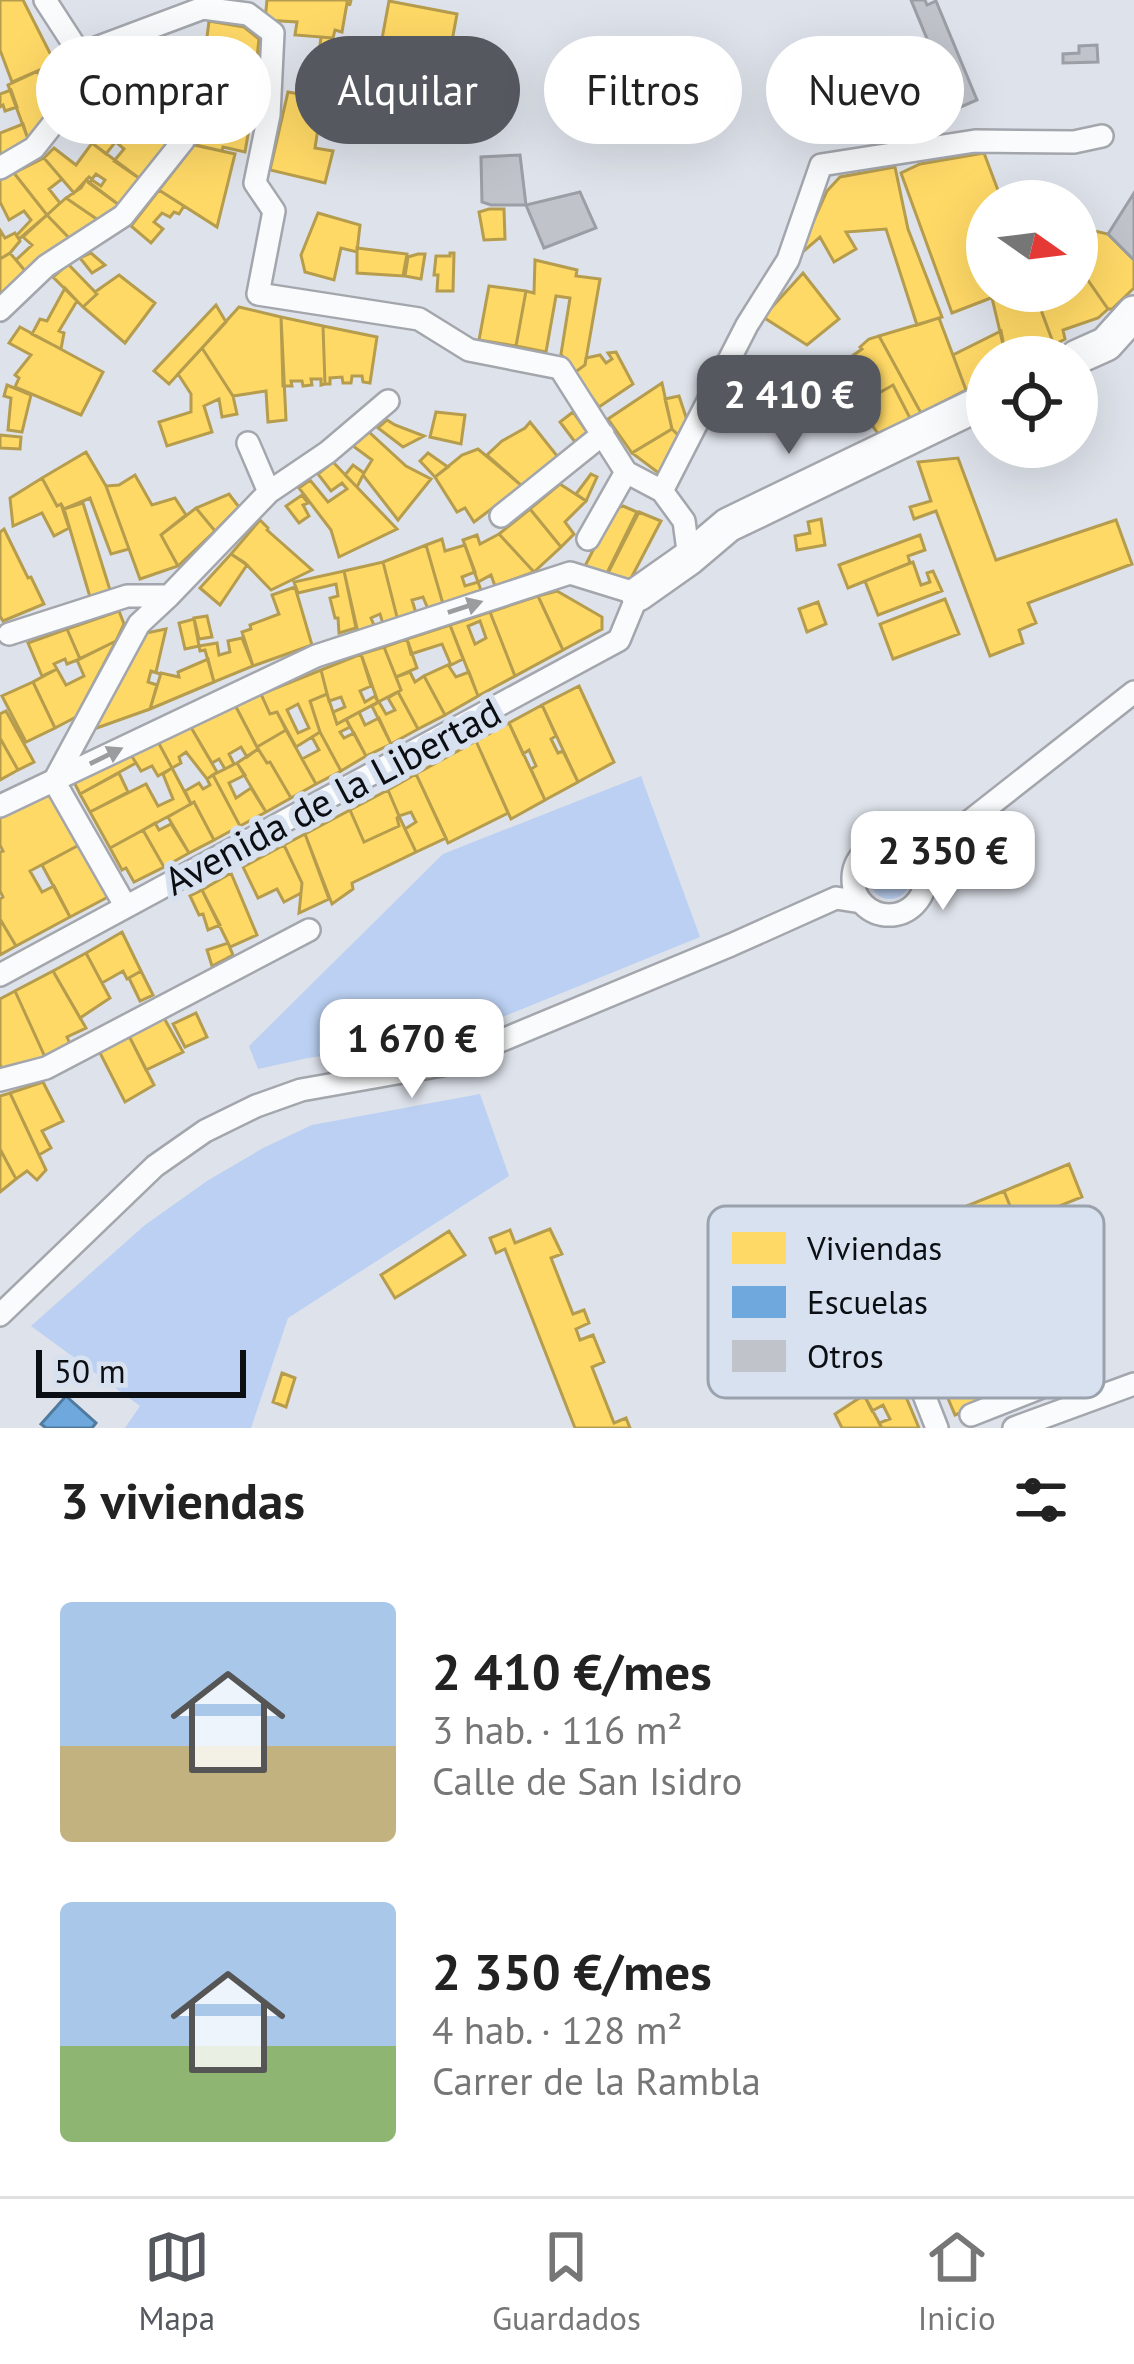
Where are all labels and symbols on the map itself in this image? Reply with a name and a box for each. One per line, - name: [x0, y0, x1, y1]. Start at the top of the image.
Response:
- north arrow: [966, 180, 1098, 312]
- pin: 2 410 €: [678, 355, 900, 457]
- one-way arrow: [448, 596, 484, 615]
- street label: Avenida de la Libertad: [155, 686, 509, 906]
- one-way arrow: [89, 746, 124, 766]
- pin: 2 350 €: [832, 811, 1054, 913]
- pin: 1 670 €: [301, 999, 523, 1101]
- legend: [708, 1206, 1104, 1398]
- text: Viviendas: [806, 1226, 942, 1269]
- text: Escuelas: [807, 1280, 928, 1323]
- text: Otros: [807, 1334, 884, 1377]
- scale bar: [36, 1344, 246, 1397]

